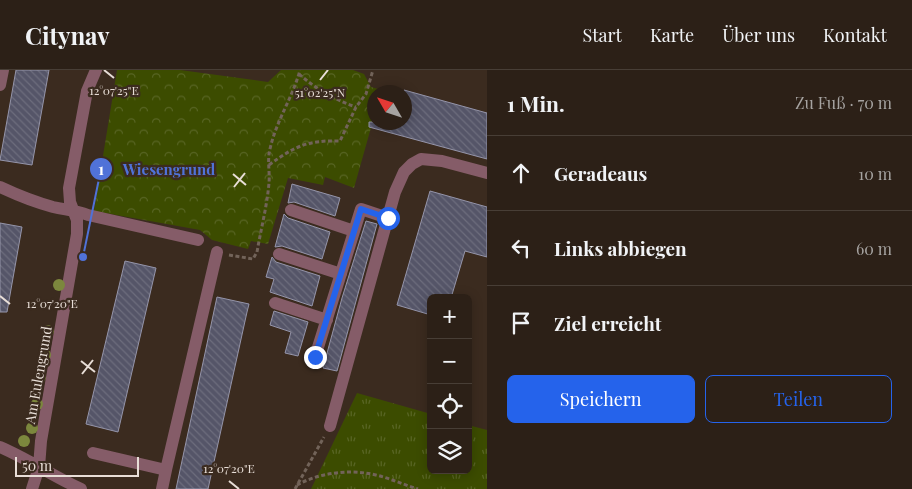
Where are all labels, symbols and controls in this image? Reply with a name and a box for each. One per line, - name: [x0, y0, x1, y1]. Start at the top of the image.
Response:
- text: Citynav: [25, 19, 110, 51]
- text: Start: [582, 23, 622, 47]
- text: Karte: [650, 23, 694, 47]
- text: Über uns: [722, 23, 795, 47]
- text: Kontakt: [823, 23, 887, 47]
- text: 12°07'25"E: [89, 82, 139, 98]
- text: 51°02'25"N: [295, 84, 346, 100]
- north arrow: [367, 85, 412, 130]
- text: 1 Min.: [507, 89, 565, 117]
- text: Zu Fuß · 70 m: [795, 92, 892, 113]
- callout: Wiesengrund: [88, 154, 226, 184]
- text: 1: [98, 159, 104, 179]
- text: Wiesengrund: [122, 159, 215, 179]
- icon: ahead: [507, 159, 535, 187]
- text: Geradeaus: [554, 160, 647, 186]
- text: 10 m: [858, 163, 892, 184]
- route start: [377, 207, 400, 230]
- icon: left: [507, 234, 535, 262]
- text: Links abbiegen: [554, 235, 687, 261]
- text: 60 m: [856, 238, 892, 259]
- map controls: [427, 294, 472, 474]
- button: +: [427, 294, 472, 339]
- text: 12°07'20"E: [26, 295, 78, 311]
- icon: arrive: [507, 309, 535, 337]
- text: Ziel erreicht: [554, 310, 662, 336]
- street label: Am Eulengrund: [20, 325, 56, 426]
- button: −: [427, 339, 472, 384]
- route end: [304, 346, 327, 369]
- button: Speichern: [507, 375, 695, 423]
- button: Teilen: [705, 375, 892, 423]
- button: locate: [427, 384, 472, 429]
- button: layers: [427, 429, 472, 474]
- scale bar: [15, 454, 139, 477]
- text: 50 m: [22, 456, 52, 475]
- text: 12°07'20"E: [203, 460, 255, 476]

